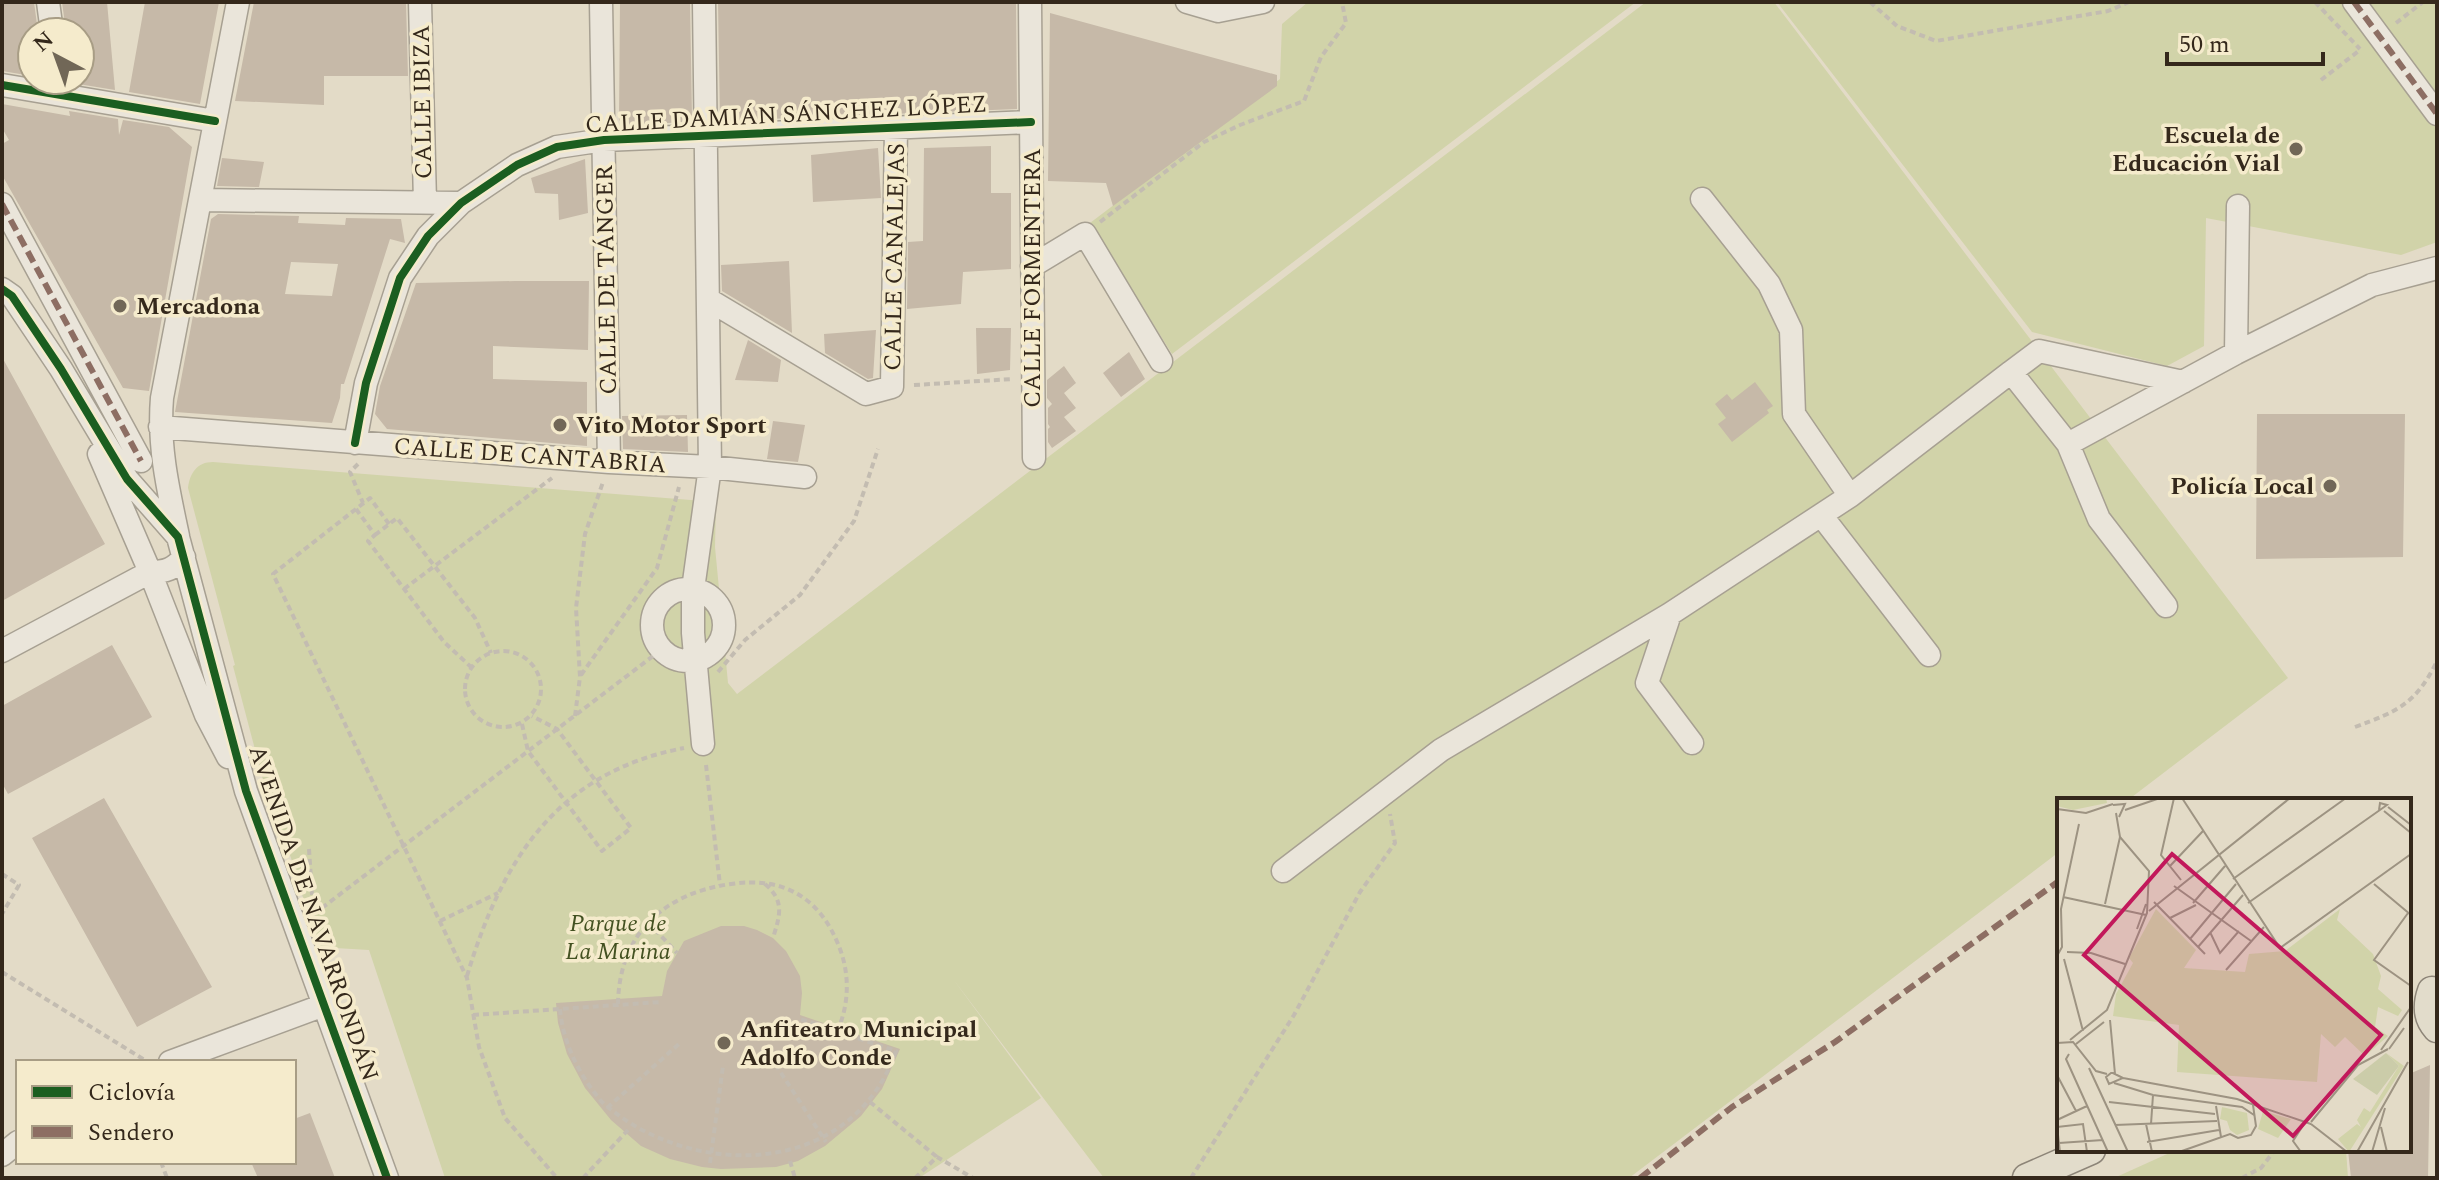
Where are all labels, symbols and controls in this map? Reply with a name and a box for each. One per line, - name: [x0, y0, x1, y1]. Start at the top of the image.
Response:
- north arrow: [16, 16, 96, 96]
- scale bar: [2167, 16, 2323, 66]
- text: N: [26, 24, 61, 60]
- street label: CALLE IBIZA: [404, 24, 442, 180]
- text: 50 m: [2179, 27, 2230, 63]
- street label: CALLE DAMIÁN SÁNCHEZ LÓPEZ: [584, 86, 988, 144]
- place label: Escuela de Educación Vial: [2112, 118, 2280, 182]
- marker: Escuela de Educación Vial: [2287, 140, 2305, 158]
- street label: CALLE CANALEJAS: [875, 143, 915, 371]
- street label: CALLE FORMENTERA: [1015, 148, 1051, 408]
- street label: CALLE DE TÁNGER: [587, 165, 627, 395]
- place label: Mercadona: [136, 289, 261, 325]
- marker: Mercadona: [111, 297, 129, 315]
- place label: Vito Motor Sport: [576, 408, 766, 444]
- marker: Vito Motor Sport: [551, 416, 569, 434]
- street label: CALLE DE CANTABRIA: [392, 429, 668, 483]
- place label: Policía Local: [2170, 469, 2314, 505]
- marker: Policía Local: [2321, 477, 2339, 495]
- street label: AVENIDA DE NAVARRONDÁN: [239, 740, 388, 1086]
- inset map: [2057, 798, 2411, 1152]
- park label: Parque de La Marina: [565, 906, 671, 970]
- place label: Anfiteatro Municipal Adolfo Conde: [740, 1012, 977, 1076]
- marker: Anfiteatro Municipal Adolfo Conde: [715, 1034, 733, 1052]
- legend: [16, 1060, 296, 1164]
- text: Ciclovía: [88, 1075, 175, 1111]
- text: Sendero: [88, 1115, 174, 1151]

